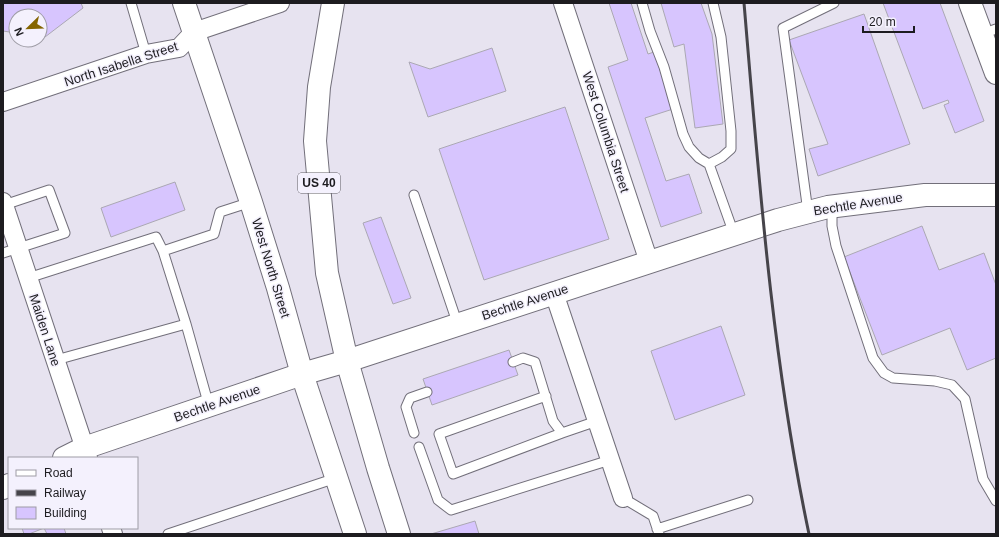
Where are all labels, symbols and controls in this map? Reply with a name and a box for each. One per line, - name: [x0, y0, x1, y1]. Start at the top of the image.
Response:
- north arrow: [8, 8, 48, 48]
- scale bar: [863, 8, 914, 34]
- text: 20 m: [869, 15, 896, 29]
- text: N: [12, 26, 26, 38]
- street label: North Isabella Street: [62, 38, 180, 89]
- street label: West Columbia Street: [579, 70, 633, 195]
- road number: US 40: [298, 173, 340, 193]
- street label: Bechtle Avenue: [812, 190, 904, 218]
- street label: West North Street: [249, 217, 293, 320]
- street label: Bechtle Avenue: [480, 281, 570, 323]
- street label: Maiden Lane: [26, 292, 64, 368]
- street label: Bechtle Avenue: [172, 381, 262, 425]
- legend: [8, 457, 138, 529]
- text: Road: [44, 466, 73, 480]
- text: Railway: [44, 486, 86, 500]
- text: Building: [44, 506, 87, 520]

